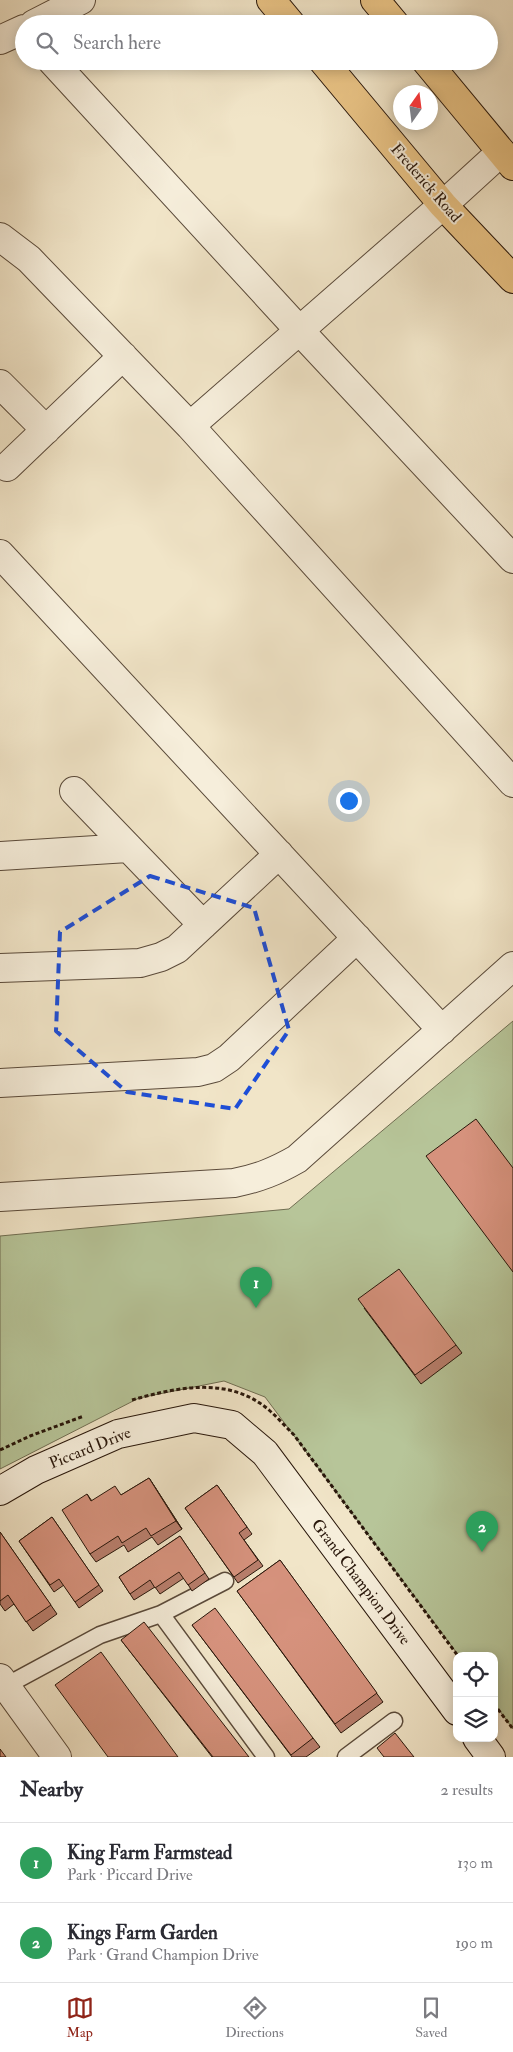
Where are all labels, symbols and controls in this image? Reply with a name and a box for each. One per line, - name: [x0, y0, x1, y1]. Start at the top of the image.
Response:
- search box: [15, 15, 498, 70]
- icon: search: [33, 29, 61, 57]
- text: Search here: [73, 31, 161, 55]
- north arrow: [393, 85, 438, 130]
- street label: Frederick Road: [386, 140, 466, 227]
- your location: [336, 788, 362, 814]
- pin: 1: [240, 1267, 272, 1308]
- street label: Piccard Drive: [46, 1422, 134, 1474]
- pin: 2: [466, 1511, 498, 1552]
- street label: Grand Champion Drive: [306, 1515, 415, 1650]
- map controls: [453, 1652, 498, 1742]
- button: locate: [453, 1652, 498, 1697]
- button: layers: [453, 1697, 498, 1742]
- text: Nearby: [20, 1776, 83, 1803]
- text: 2 results: [440, 1780, 493, 1800]
- text: King Farm Farmstead: [67, 1841, 232, 1865]
- text: 1: [33, 1853, 39, 1873]
- text: 130 m: [457, 1853, 493, 1873]
- text: Park · Piccard Drive: [67, 1865, 193, 1885]
- text: Kings Farm Garden: [67, 1921, 218, 1945]
- text: 2: [32, 1933, 40, 1953]
- text: 190 m: [455, 1933, 493, 1953]
- text: Park · Grand Champion Drive: [67, 1945, 259, 1965]
- tab: Map: [66, 1994, 94, 2041]
- tab: Directions: [225, 1994, 284, 2041]
- tab: Saved: [415, 1994, 447, 2041]

